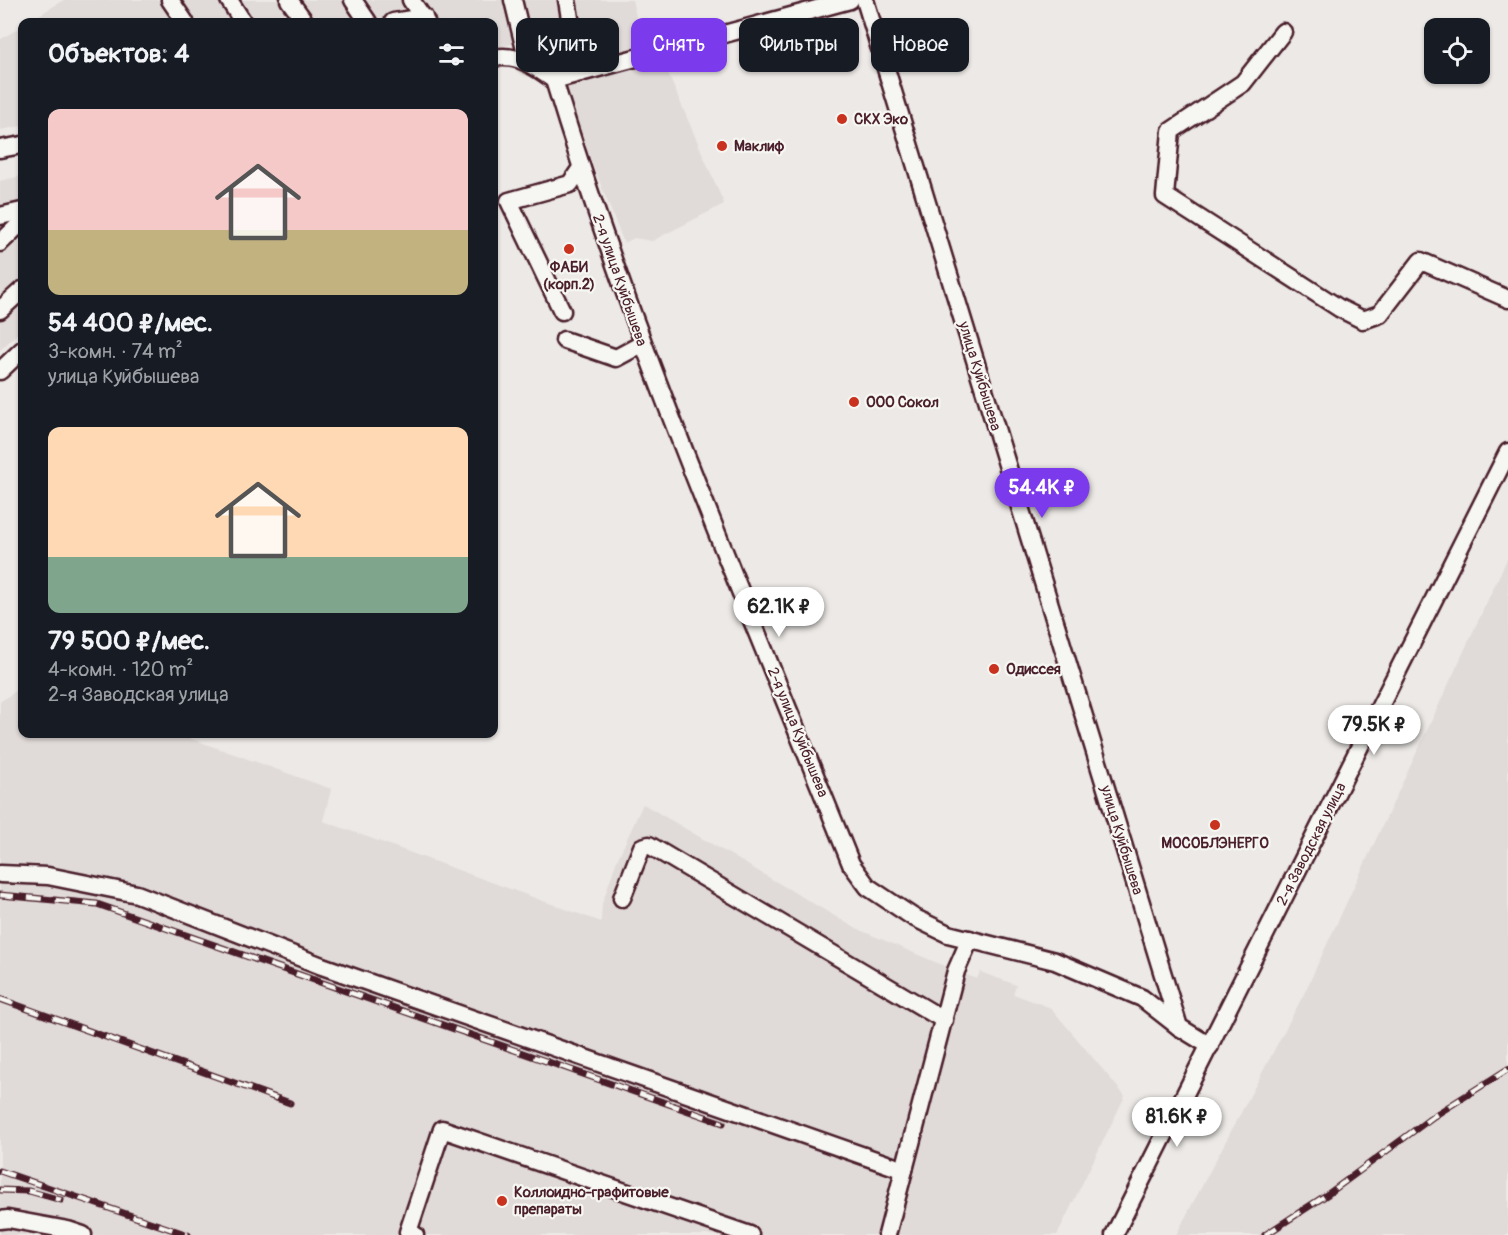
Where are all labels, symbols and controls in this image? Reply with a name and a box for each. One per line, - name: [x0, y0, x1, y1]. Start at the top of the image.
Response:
- chip: Купить: [516, 18, 619, 72]
- chip: Снять: [631, 18, 727, 72]
- chip: Фильтры: [739, 18, 859, 72]
- chip: Новое: [871, 18, 969, 72]
- map controls: [1424, 18, 1490, 84]
- button: locate: [1424, 18, 1490, 84]
- text: Объектов: 4: [48, 38, 189, 70]
- icon: filters: [435, 38, 468, 71]
- place label: СКХ Эко: [854, 110, 908, 129]
- marker: СКХ Эко: [835, 112, 849, 126]
- place label: Маклиф: [734, 137, 785, 156]
- marker: Маклиф: [715, 139, 729, 153]
- icon: home: [204, 148, 312, 256]
- street label: 2-я улица Куйбышева: [588, 212, 651, 349]
- marker: ФАБИ (корп.2): [562, 242, 576, 256]
- place label: ФАБИ (корп.2): [543, 258, 595, 294]
- text: 54 400 ₽/мес.: [48, 307, 213, 339]
- street label: улица Куйбышева: [954, 318, 1005, 433]
- text: 3-комн. · 74 m²: [48, 339, 183, 364]
- text: улица Куйбышева: [48, 364, 199, 389]
- place label: ООО Сокол: [866, 393, 939, 412]
- marker: ООО Сокол: [847, 395, 861, 409]
- icon: home: [204, 466, 312, 574]
- pin: 54.4K ₽: [987, 468, 1097, 519]
- text: 54.4K ₽: [1009, 475, 1075, 500]
- pin: 62.1K ₽: [724, 587, 834, 638]
- text: 62.1K ₽: [747, 594, 811, 619]
- text: 79 500 ₽/мес.: [48, 625, 210, 657]
- text: 4-комн. · 120 m²: [48, 657, 193, 682]
- place label: Одиссея: [1006, 660, 1061, 679]
- marker: Одиссея: [987, 662, 1001, 676]
- street label: 2-я улица Куйбышева: [763, 664, 832, 800]
- text: 2-я Заводская улица: [48, 682, 229, 707]
- pin: 79.5K ₽: [1319, 705, 1429, 756]
- text: 79.5K ₽: [1342, 712, 1406, 737]
- street label: 2-я Заводская улица: [1272, 780, 1351, 909]
- street label: улица Куйбышева: [1096, 782, 1147, 897]
- marker: МОСОБЛЭНЕРГО: [1208, 818, 1222, 832]
- place label: МОСОБЛЭНЕРГО: [1161, 834, 1269, 853]
- pin: 81.6K ₽: [1122, 1097, 1232, 1148]
- text: 81.6K ₽: [1146, 1104, 1208, 1129]
- place label: Коллоидно-графитовые препараты: [514, 1183, 669, 1219]
- marker: Коллоидно-графитовые препараты: [495, 1194, 509, 1208]

